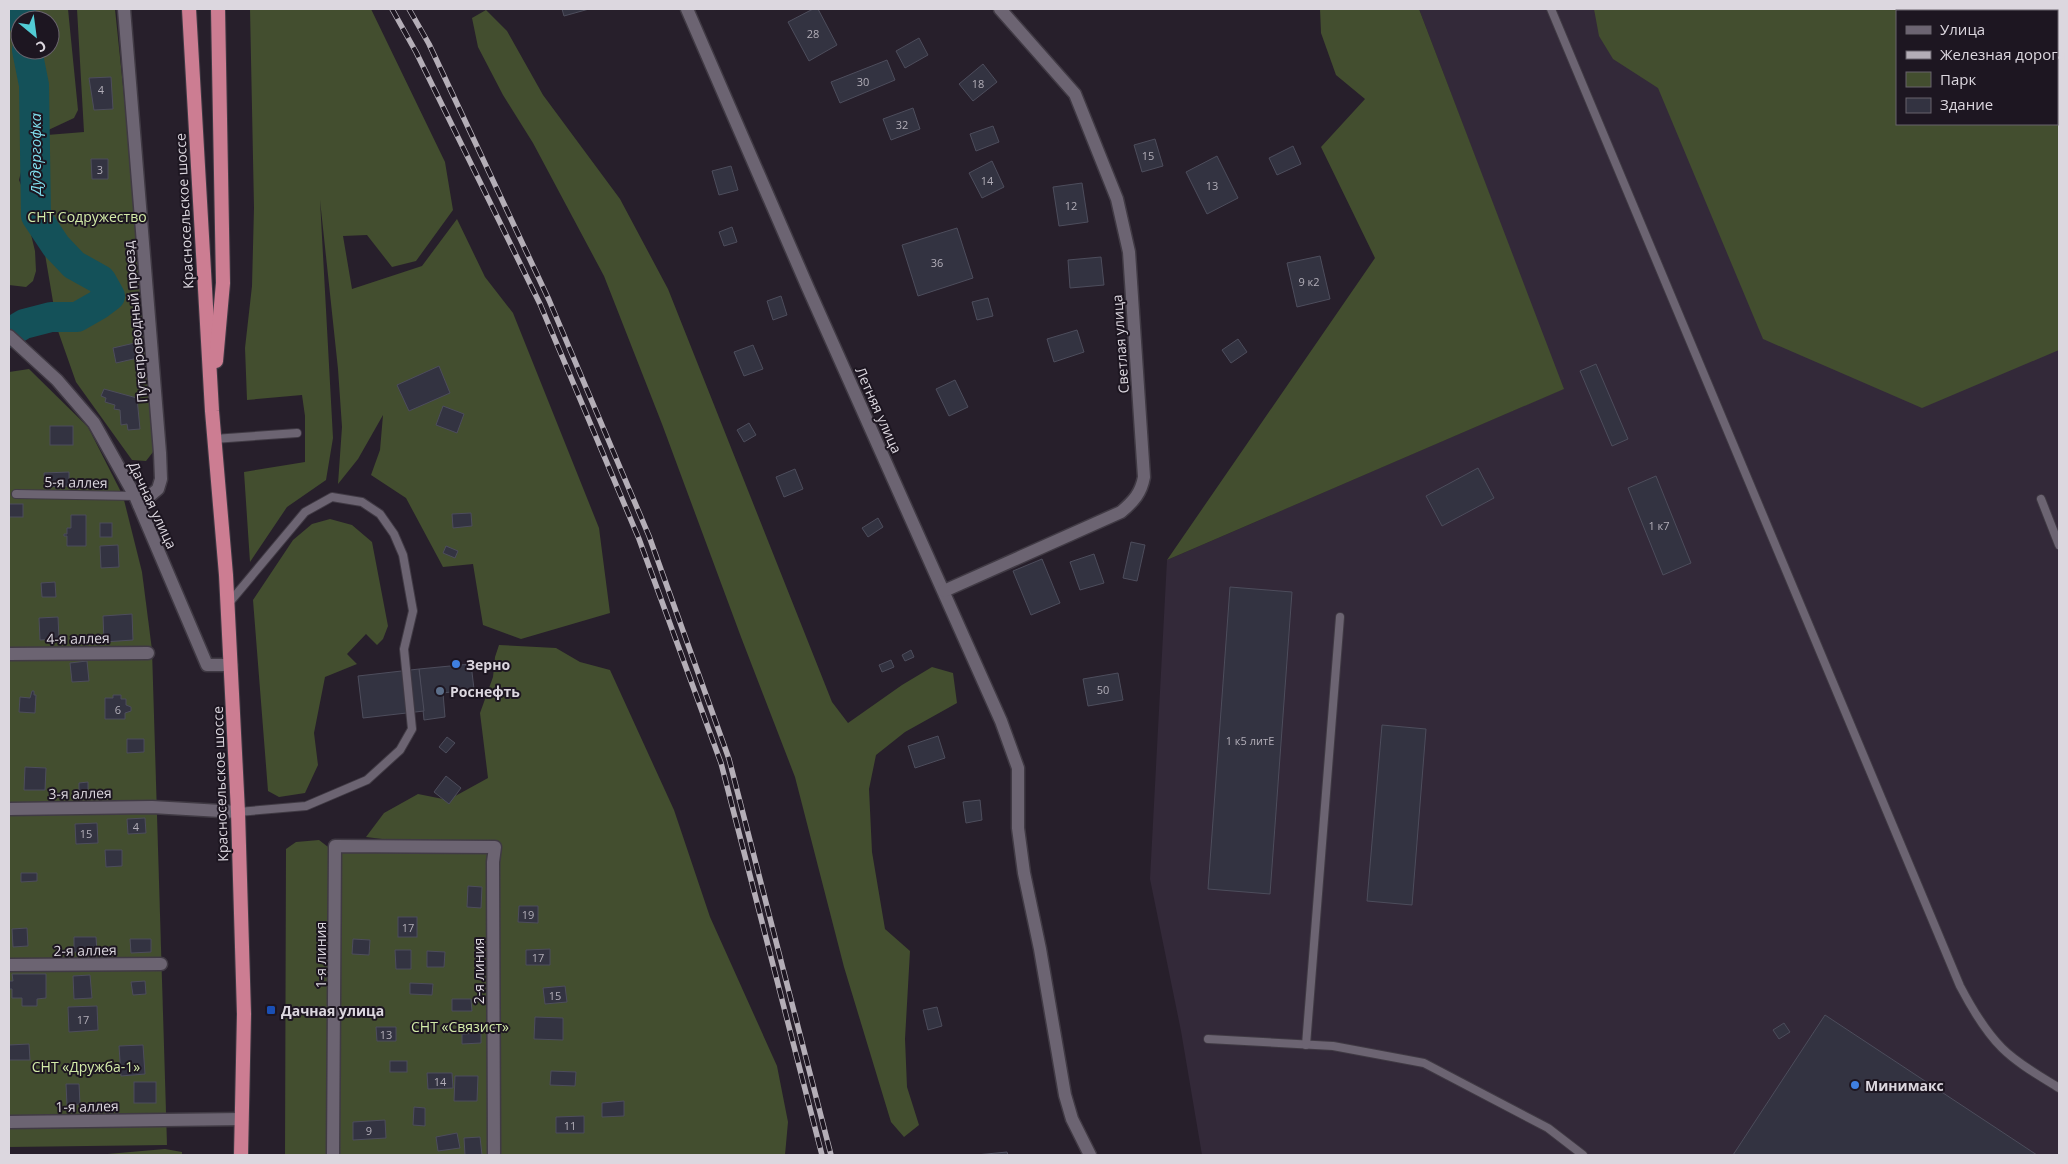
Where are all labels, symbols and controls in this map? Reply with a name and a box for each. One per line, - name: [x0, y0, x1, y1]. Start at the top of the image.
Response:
- north arrow: [10, 10, 60, 60]
- legend: [1896, 10, 2058, 125]
- text: Улица: [1940, 19, 1985, 39]
- house number: 28: [807, 26, 819, 41]
- text: С: [33, 36, 50, 57]
- text: Железная дорога: [1940, 44, 2066, 64]
- text: Парк: [1940, 69, 1976, 89]
- house number: 30: [857, 74, 869, 89]
- house number: 18: [972, 76, 984, 91]
- house number: 4: [98, 82, 105, 97]
- text: Здание: [1940, 94, 1993, 114]
- water label: Дудергофка: [25, 113, 45, 197]
- house number: 32: [896, 117, 908, 132]
- street label: Красносельское шоссе: [170, 133, 198, 289]
- house number: 15: [1142, 148, 1154, 163]
- house number: 3: [97, 162, 103, 177]
- house number: 14: [981, 173, 994, 188]
- house number: 13: [1206, 178, 1218, 193]
- house number: 12: [1065, 198, 1077, 213]
- park label: СНТ Содружество: [27, 207, 147, 226]
- street label: Путепроводный проезд: [118, 240, 152, 404]
- house number: 36: [931, 255, 943, 270]
- house number: 9 к2: [1298, 274, 1320, 289]
- street label: Светлая улица: [1107, 294, 1133, 394]
- street label: Летняя улица: [851, 364, 907, 456]
- street label: Дачная улица: [124, 458, 182, 552]
- street label: 5-я аллея: [44, 472, 108, 492]
- house number: 1 к7: [1648, 518, 1670, 533]
- street label: 4-я аллея: [46, 628, 110, 648]
- place label: Зерно: [466, 655, 510, 674]
- marker: Зерно: [450, 658, 462, 670]
- place label: Роснефть: [450, 682, 520, 701]
- house number: 50: [1097, 682, 1109, 697]
- marker: Роснефть: [434, 685, 446, 697]
- house number: 6: [115, 702, 121, 717]
- street label: Красносельское шоссе: [208, 706, 232, 862]
- house number: 1 к5 литЕ: [1226, 733, 1274, 748]
- street label: 3-я аллея: [48, 783, 112, 803]
- house number: 4: [133, 819, 140, 834]
- house number: 15: [80, 826, 92, 841]
- house number: 19: [522, 907, 534, 922]
- house number: 17: [402, 920, 414, 935]
- street label: 1-я линия: [311, 922, 330, 988]
- street label: 2-я линия: [469, 938, 488, 1004]
- street label: 2-я аллея: [53, 940, 117, 960]
- house number: 17: [532, 950, 544, 965]
- house number: 15: [549, 988, 561, 1003]
- place label: Дачная улица: [281, 1001, 384, 1020]
- marker: Дачная улица: [265, 1004, 277, 1016]
- house number: 17: [77, 1012, 89, 1027]
- park label: СНТ «Связист»: [411, 1017, 509, 1036]
- house number: 13: [380, 1027, 392, 1042]
- park label: СНТ «Дружба-1»: [32, 1057, 140, 1076]
- house number: 14: [434, 1074, 447, 1089]
- place label: Минимакс: [1865, 1076, 1944, 1095]
- marker: Минимакс: [1849, 1079, 1861, 1091]
- street label: 1-я аллея: [55, 1096, 119, 1116]
- house number: 11: [564, 1118, 576, 1133]
- house number: 9: [366, 1123, 372, 1138]

